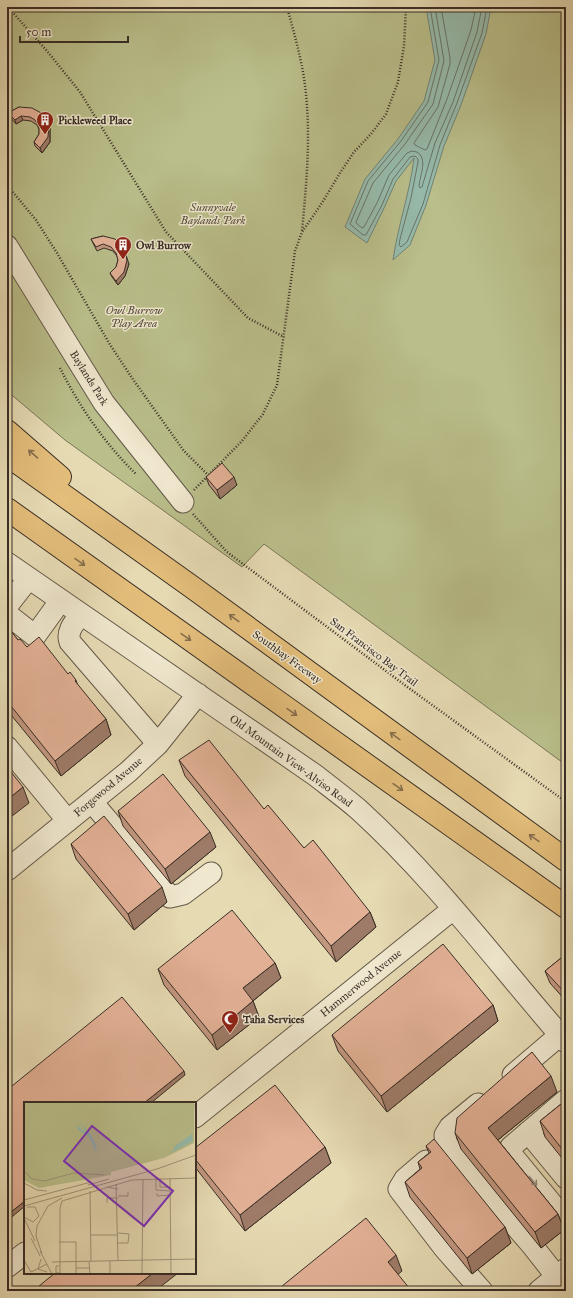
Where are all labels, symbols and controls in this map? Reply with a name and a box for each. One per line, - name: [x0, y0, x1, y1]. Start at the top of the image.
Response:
- scale bar: [20, 18, 128, 44]
- text: 50 m: [26, 25, 51, 39]
- building icon: Pickleweed Place: [35, 110, 55, 135]
- place label: Pickleweed Place: [58, 114, 132, 127]
- park label: Sunnyvale Baylands Park: [180, 201, 245, 227]
- building icon: Owl Burrow: [113, 235, 133, 260]
- place label: Owl Burrow: [136, 239, 192, 252]
- park label: Owl Burrow Play Area: [106, 304, 163, 330]
- street label: Baylands Park: [67, 348, 111, 409]
- one-way arrow: [29, 450, 39, 459]
- one-way arrow: [75, 558, 86, 566]
- one-way arrow: [229, 614, 240, 622]
- street label: San Francisco Bay Trail: [328, 615, 420, 689]
- street label: Southbay Freeway: [250, 628, 325, 687]
- one-way arrow: [181, 633, 192, 641]
- one-way arrow: [287, 708, 298, 716]
- street label: Old Mountain View-Alviso Road: [227, 712, 355, 810]
- one-way arrow: [390, 732, 401, 740]
- street label: Forgewood Avenue: [71, 754, 145, 820]
- one-way arrow: [393, 783, 404, 791]
- one-way arrow: [529, 834, 540, 842]
- street label: Hammerwood Avenue: [318, 946, 405, 1020]
- mosque icon: Taha Services: [220, 1009, 240, 1034]
- place label: Taha Services: [242, 1013, 304, 1026]
- inset map: [24, 1102, 196, 1274]
- one-way arrow: [528, 1176, 537, 1186]

